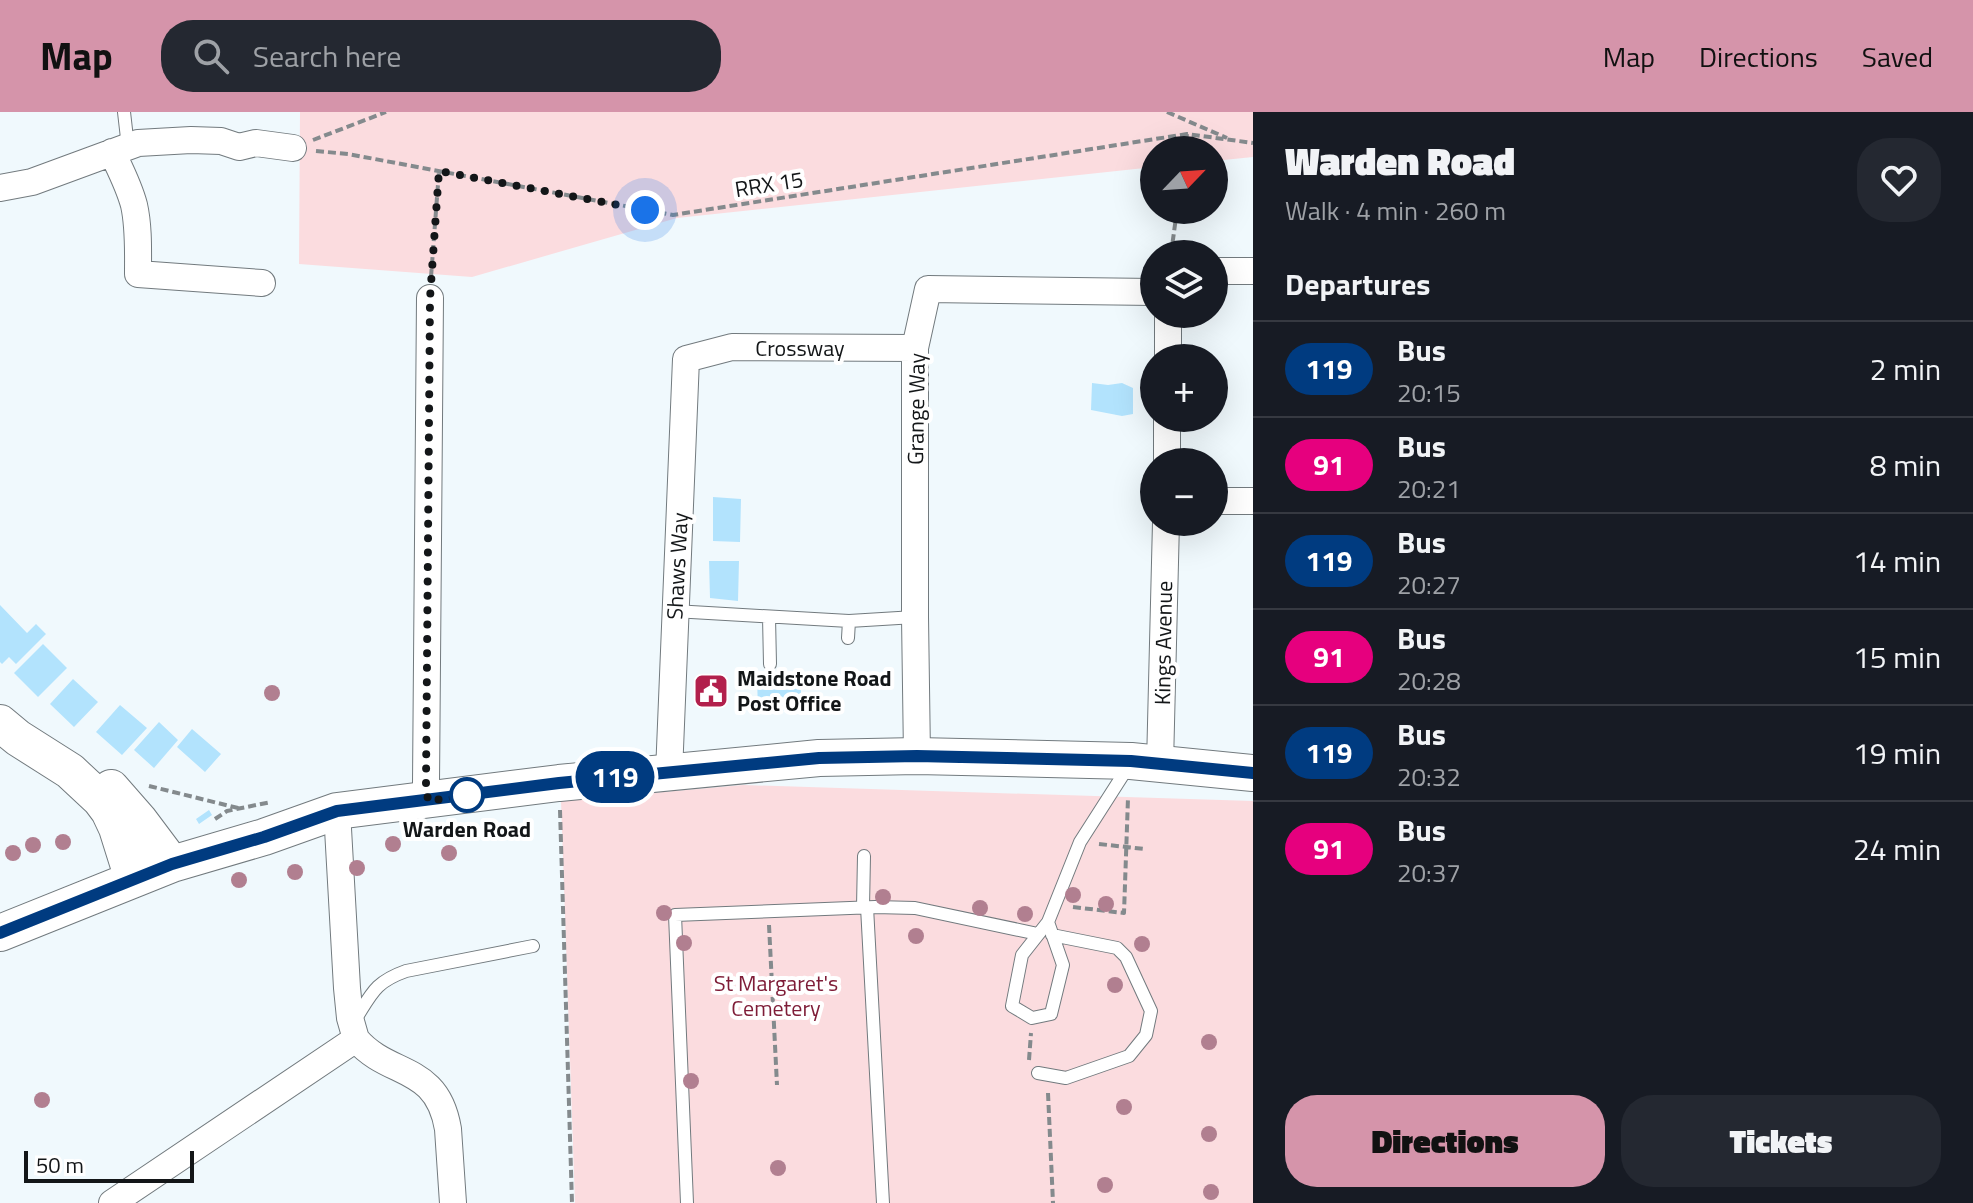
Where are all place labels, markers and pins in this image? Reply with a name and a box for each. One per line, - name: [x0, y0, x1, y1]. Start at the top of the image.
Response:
- place label: Maidstone Road Post Office: [737, 661, 892, 720]
- public building icon: Maidstone Road Post Office: [692, 672, 730, 710]
- marker: Warden Road: [450, 778, 484, 812]
- place label: Warden Road: [403, 812, 531, 846]

